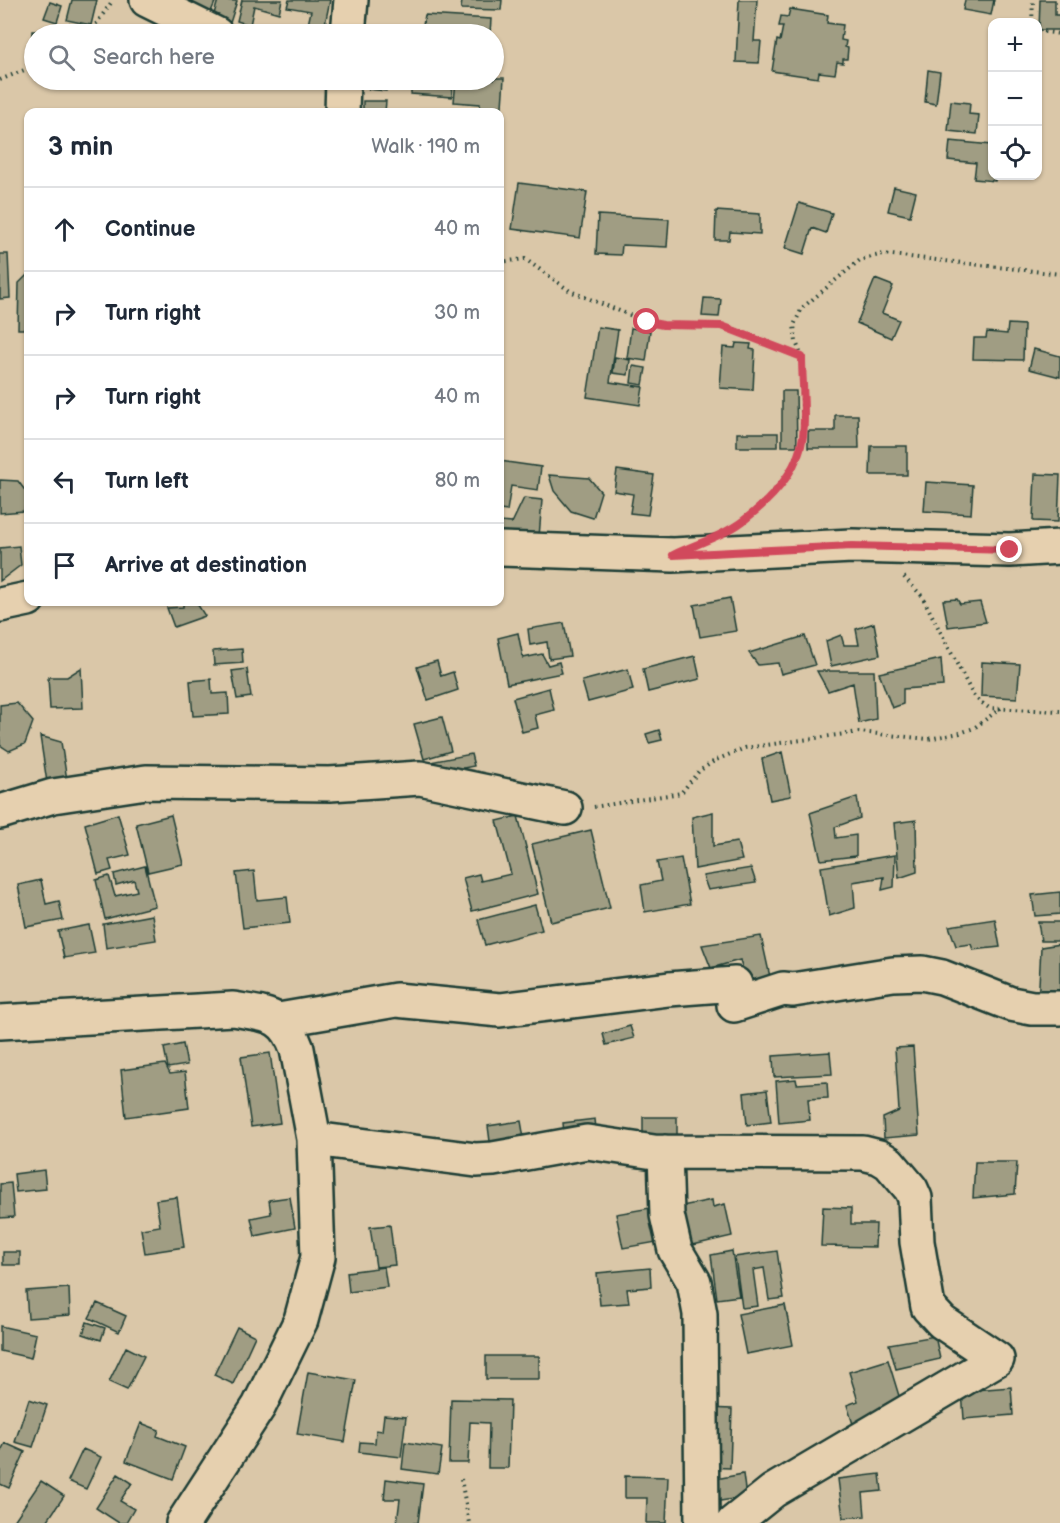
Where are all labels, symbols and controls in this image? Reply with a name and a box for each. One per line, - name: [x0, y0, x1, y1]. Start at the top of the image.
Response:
- map controls: [988, 18, 1042, 180]
- button: +: [988, 18, 1042, 72]
- search box: [24, 24, 504, 90]
- icon: search: [45, 41, 78, 74]
- text: Search here: [93, 44, 215, 71]
- button: −: [988, 72, 1042, 126]
- button: locate: [988, 126, 1042, 180]
- text: 3 min: [48, 132, 113, 163]
- text: Walk · 190 m: [371, 135, 480, 159]
- icon: ahead: [48, 213, 81, 246]
- text: Continue: [105, 216, 195, 243]
- text: 40 m: [434, 217, 480, 241]
- icon: right: [48, 297, 81, 330]
- text: Turn right: [105, 300, 201, 327]
- text: 30 m: [434, 301, 480, 325]
- route start: [633, 308, 659, 334]
- icon: right: [48, 381, 81, 414]
- text: Turn right: [105, 384, 201, 411]
- text: 40 m: [434, 385, 480, 409]
- icon: left: [48, 465, 81, 498]
- text: Turn left: [105, 468, 189, 495]
- text: 80 m: [435, 469, 480, 493]
- route end: [996, 536, 1022, 562]
- icon: arrive: [48, 549, 81, 582]
- text: Arrive at destination: [105, 552, 307, 579]

